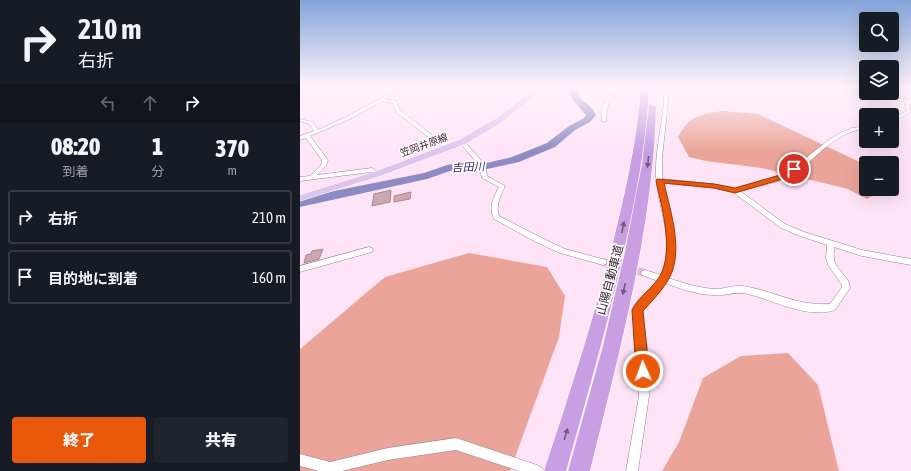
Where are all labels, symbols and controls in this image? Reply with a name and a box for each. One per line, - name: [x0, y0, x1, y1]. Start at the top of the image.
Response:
- map controls: [859, 12, 899, 196]
- button: search: [859, 12, 899, 52]
- text: 210 m: [78, 13, 141, 45]
- icon: right: [12, 16, 64, 68]
- text: 右折: [78, 50, 114, 71]
- button: layers: [859, 60, 899, 100]
- icon: left: [97, 92, 119, 114]
- icon: ahead: [139, 92, 161, 114]
- icon: right: [181, 92, 203, 114]
- button: +: [859, 108, 899, 148]
- street label: 笠岡井原線: [399, 131, 449, 159]
- text: 08:20: [51, 133, 100, 160]
- text: 1: [152, 133, 163, 160]
- text: 370: [215, 135, 249, 162]
- pin: [777, 152, 811, 186]
- one-way arrow: [644, 156, 651, 168]
- button: −: [859, 156, 899, 196]
- icon: arrive: [783, 158, 805, 180]
- water label: 吉田川: [451, 160, 486, 174]
- text: m: [227, 163, 237, 178]
- text: 到着: [63, 164, 89, 179]
- text: 分: [151, 164, 164, 179]
- icon: right: [14, 206, 36, 228]
- text: 210 m: [252, 209, 286, 226]
- text: 右折: [48, 210, 78, 227]
- one-way arrow: [620, 221, 626, 234]
- street label: 山陽自動車道: [594, 243, 626, 317]
- icon: arrive: [14, 266, 36, 288]
- text: 160 m: [252, 269, 286, 286]
- text: 目的地に到着: [48, 270, 138, 287]
- one-way arrow: [621, 284, 627, 296]
- position arrow: [622, 350, 664, 392]
- button: 終了: [12, 417, 146, 463]
- button: 共有: [154, 417, 288, 463]
- one-way arrow: [563, 427, 569, 439]

